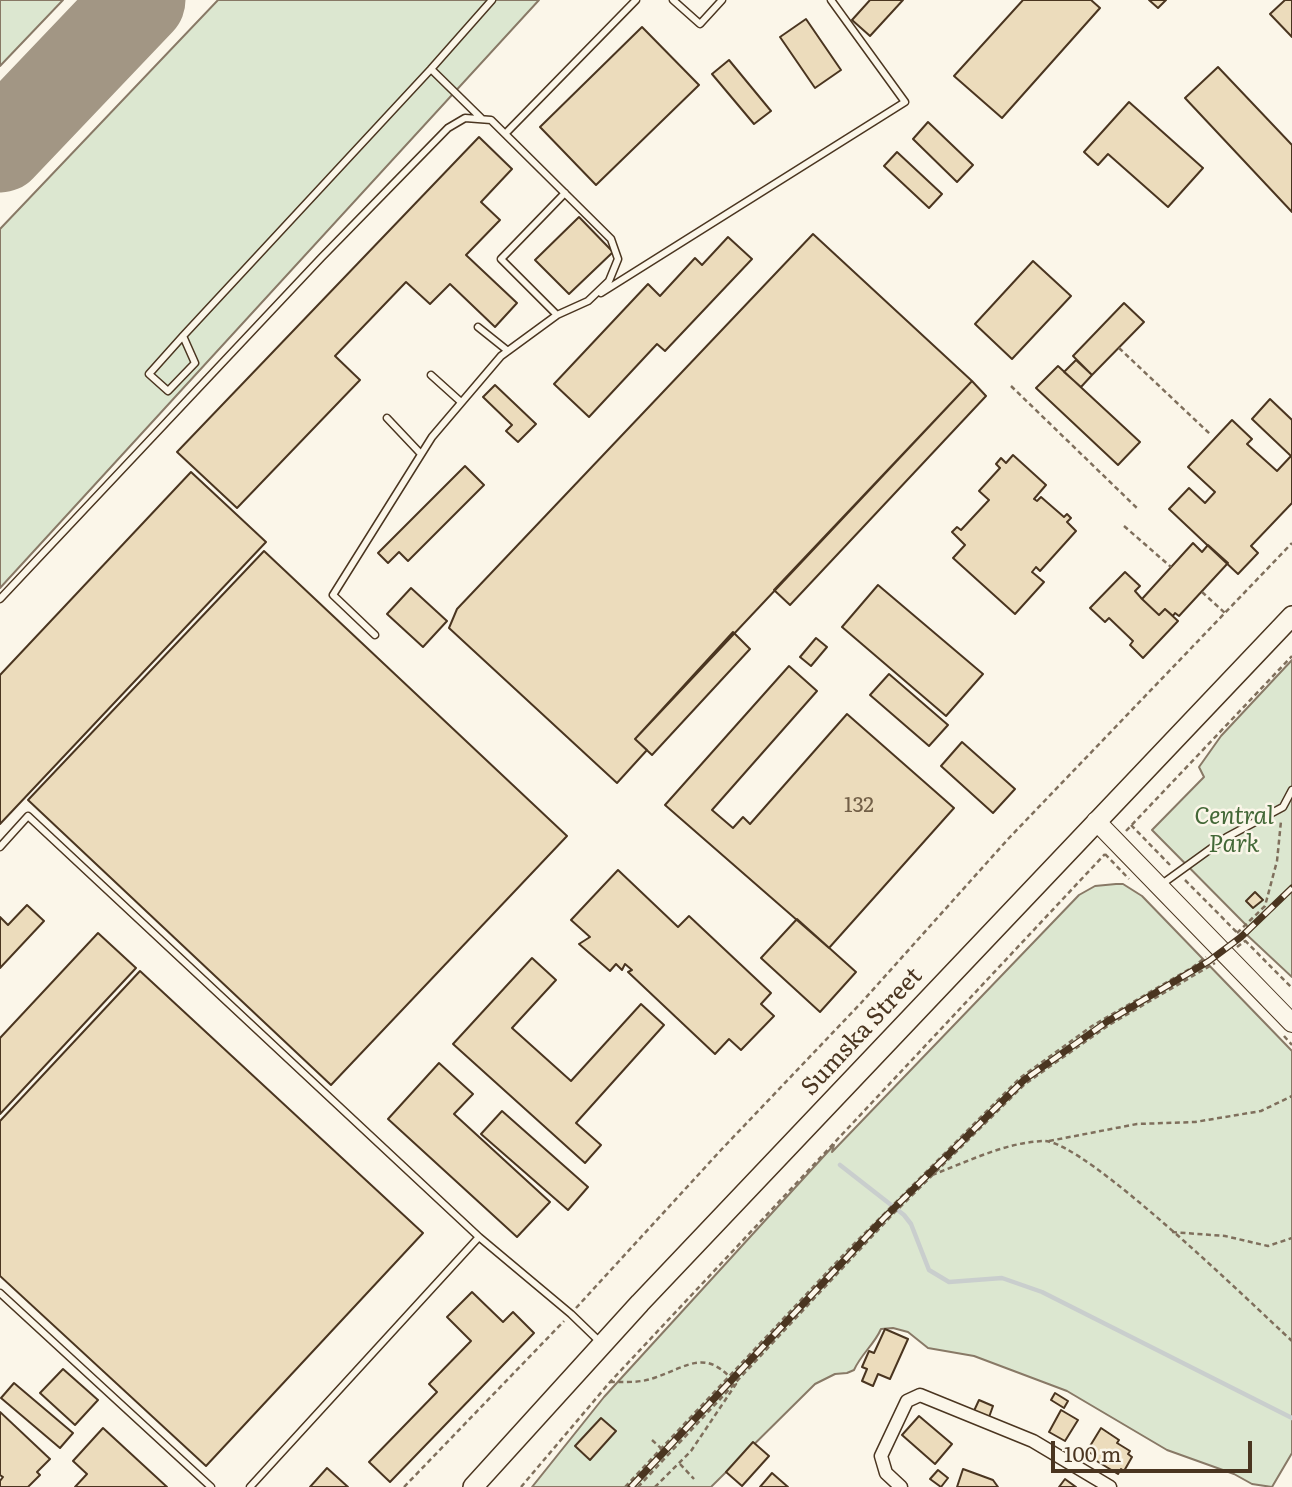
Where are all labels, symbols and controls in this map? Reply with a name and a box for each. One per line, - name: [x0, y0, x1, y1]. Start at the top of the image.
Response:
- house number: 132: [844, 793, 874, 819]
- park label: Central Park: [1194, 803, 1274, 859]
- street label: Sumska Street: [795, 962, 929, 1102]
- scale bar: [1054, 1428, 1255, 1472]
- text: 100 m: [1064, 1437, 1121, 1468]

